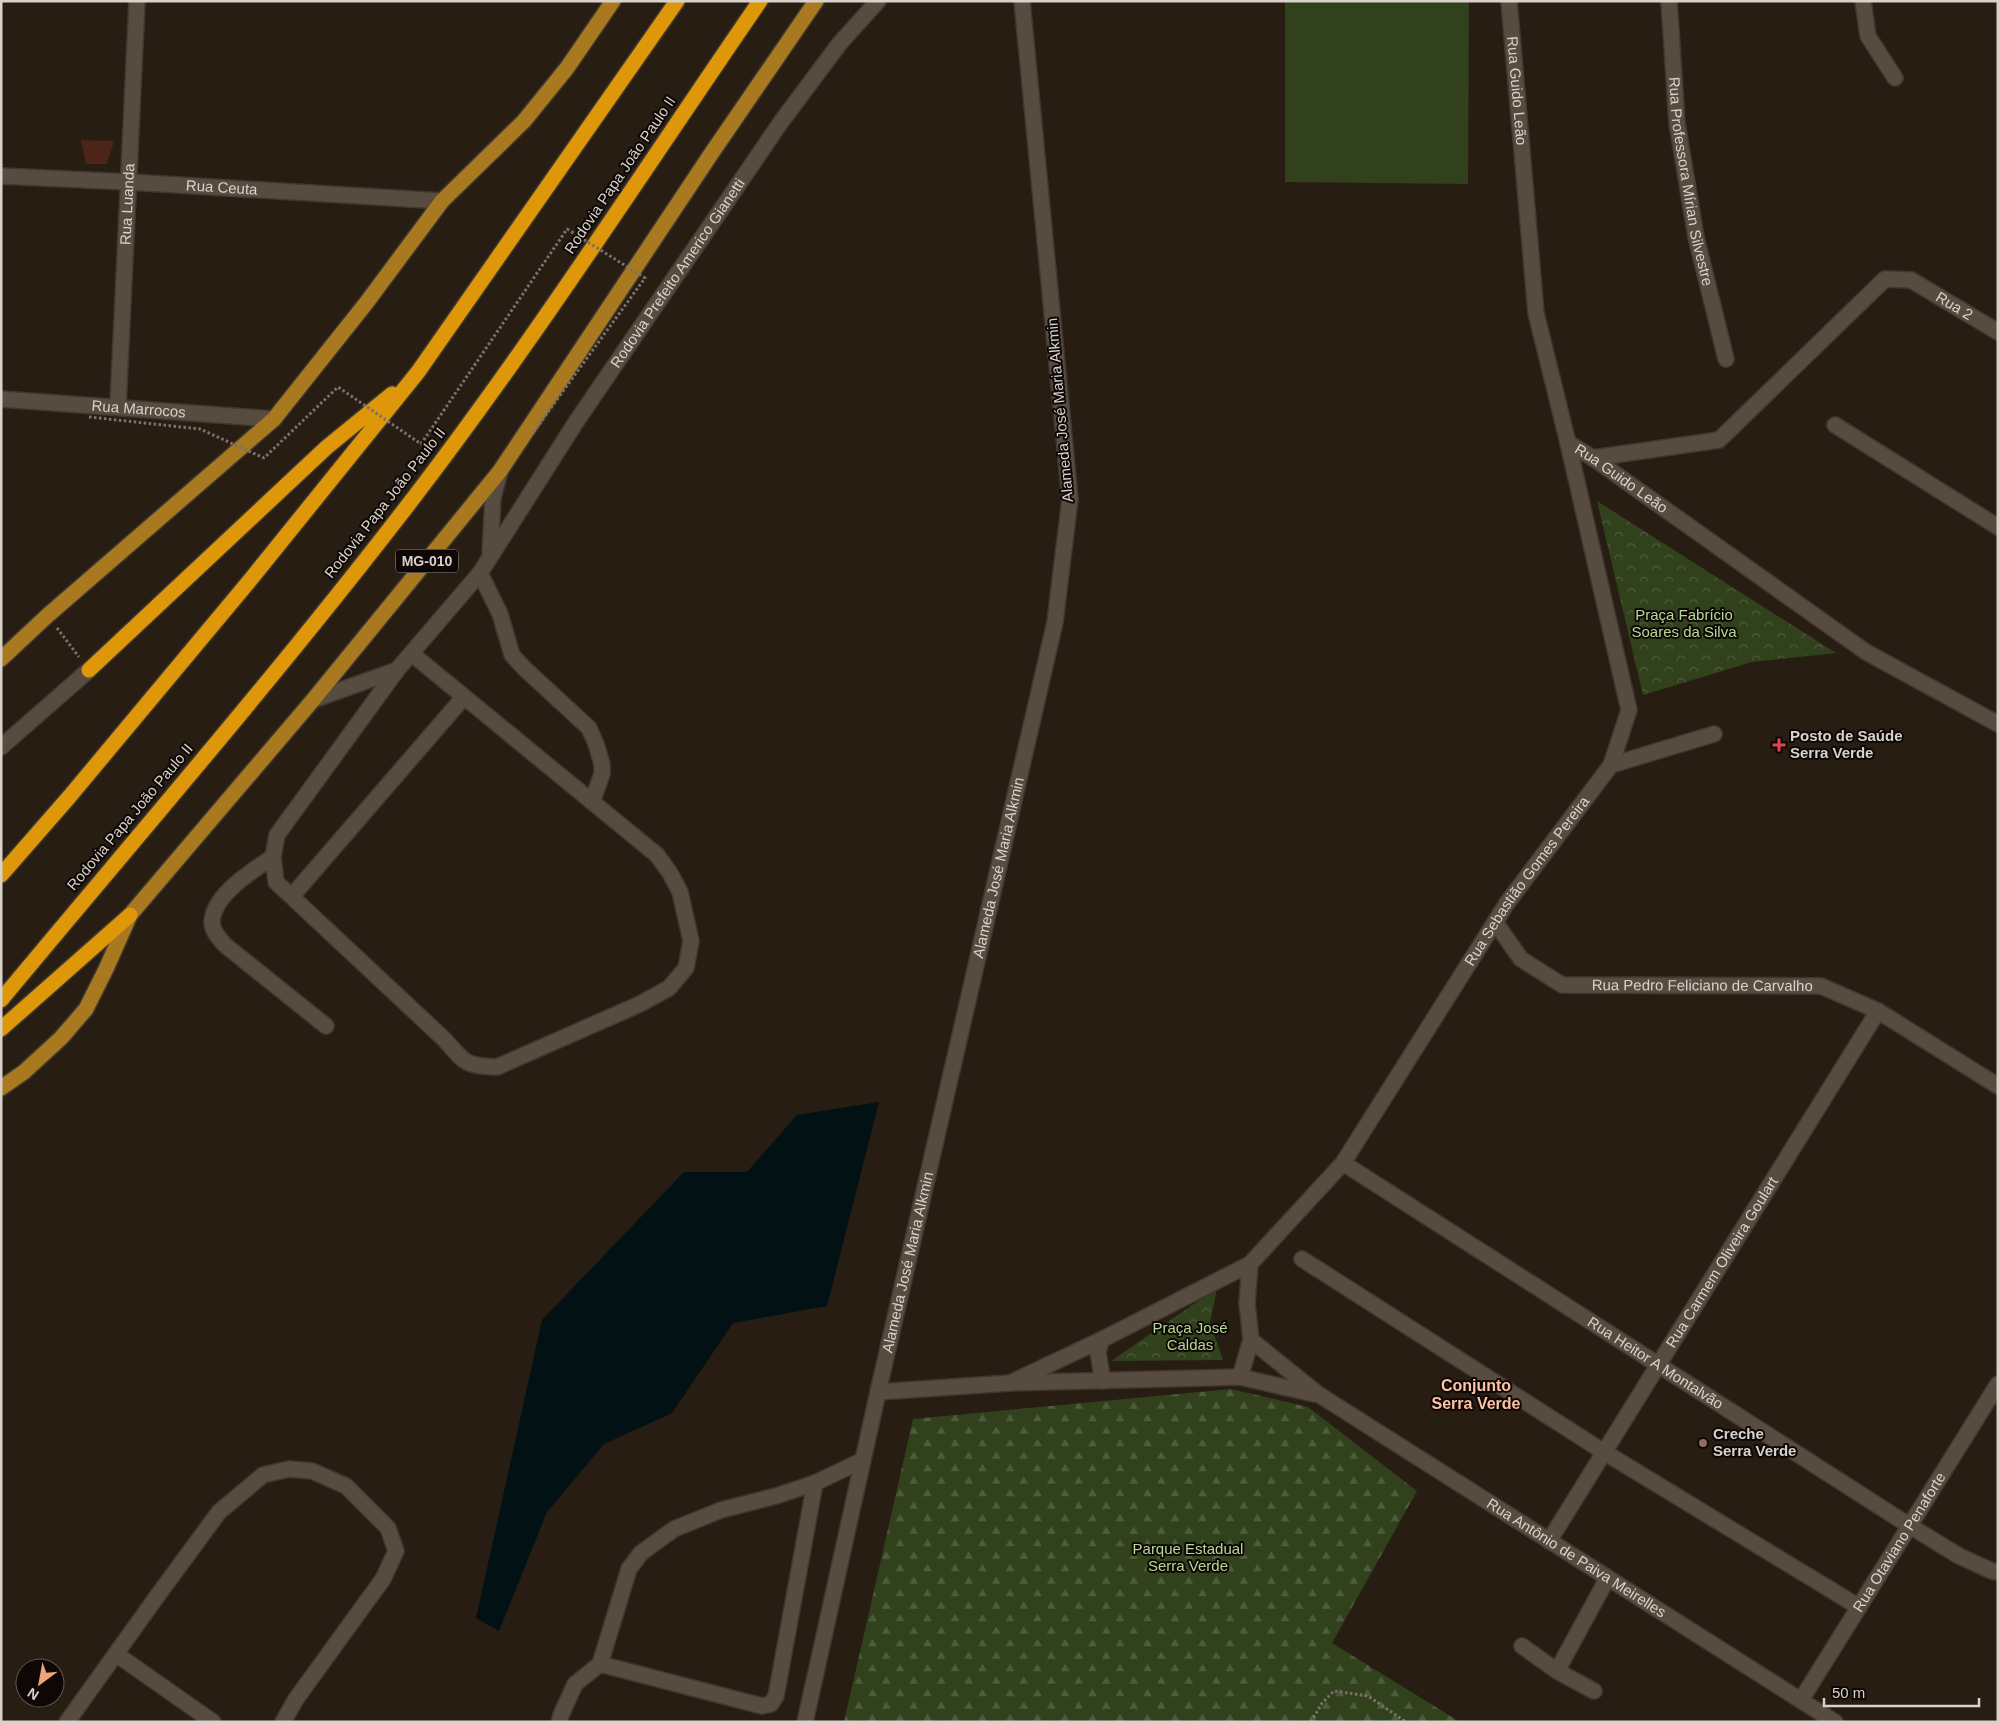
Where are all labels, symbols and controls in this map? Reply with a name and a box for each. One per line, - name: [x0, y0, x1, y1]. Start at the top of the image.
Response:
- street label: Rua Guido Leão: [1504, 35, 1530, 146]
- street label: Rua Professora Mírian Silvestre: [1666, 76, 1717, 288]
- street label: Rodovia Papa João Paulo II: [561, 93, 679, 257]
- street label: Rua Luanda: [117, 162, 137, 245]
- street label: Rodovia Prefeito Americo Gianetti: [607, 175, 748, 371]
- street label: Rua Ceuta: [185, 176, 259, 198]
- street label: Rua 2: [1933, 288, 1976, 323]
- street label: Alameda José Maria Alkmin: [1043, 317, 1076, 503]
- street label: Rua Marrocos: [91, 397, 186, 421]
- street label: Rodovia Papa João Paulo II: [321, 424, 449, 581]
- street label: Rua Guido Leão: [1572, 440, 1671, 516]
- road number: MG-010: [396, 550, 458, 572]
- park label: Praça Fabrício Soares da Silva: [1631, 606, 1737, 640]
- place label: Posto de Saúde Serra Verde: [1790, 727, 1903, 761]
- marker: Posto de Saúde Serra Verde: [1772, 738, 1786, 752]
- street label: Rodovia Papa João Paulo II: [63, 740, 196, 893]
- street label: Alameda José Maria Alkmin: [969, 775, 1027, 960]
- street label: Rua Sebastião Gomes Pereira: [1461, 792, 1593, 968]
- street label: Rua Pedro Feliciano de Carvalho: [1592, 976, 1813, 994]
- street label: Alameda José Maria Alkmin: [878, 1170, 936, 1354]
- street label: Rua Carmem Oliveira Goulart: [1662, 1173, 1781, 1351]
- street label: Rua Heitor A Montalvão: [1585, 1313, 1727, 1412]
- park label: Praça José Caldas: [1152, 1319, 1228, 1353]
- district label: Conjunto Serra Verde: [1432, 1377, 1521, 1412]
- place label: Creche Serra Verde: [1713, 1425, 1796, 1459]
- marker: Creche Serra Verde: [1697, 1437, 1709, 1449]
- street label: Rua Otaviano Penaforte: [1849, 1469, 1949, 1615]
- street label: Rua Antônio de Paiva Meirelles: [1484, 1494, 1669, 1621]
- park label: Parque Estadual Serra Verde: [1133, 1540, 1243, 1574]
- north arrow: [15, 1658, 65, 1708]
- scale bar: [1824, 1676, 1979, 1708]
- text: 50 m: [1832, 1684, 1865, 1701]
- text: N: [25, 1685, 42, 1703]

